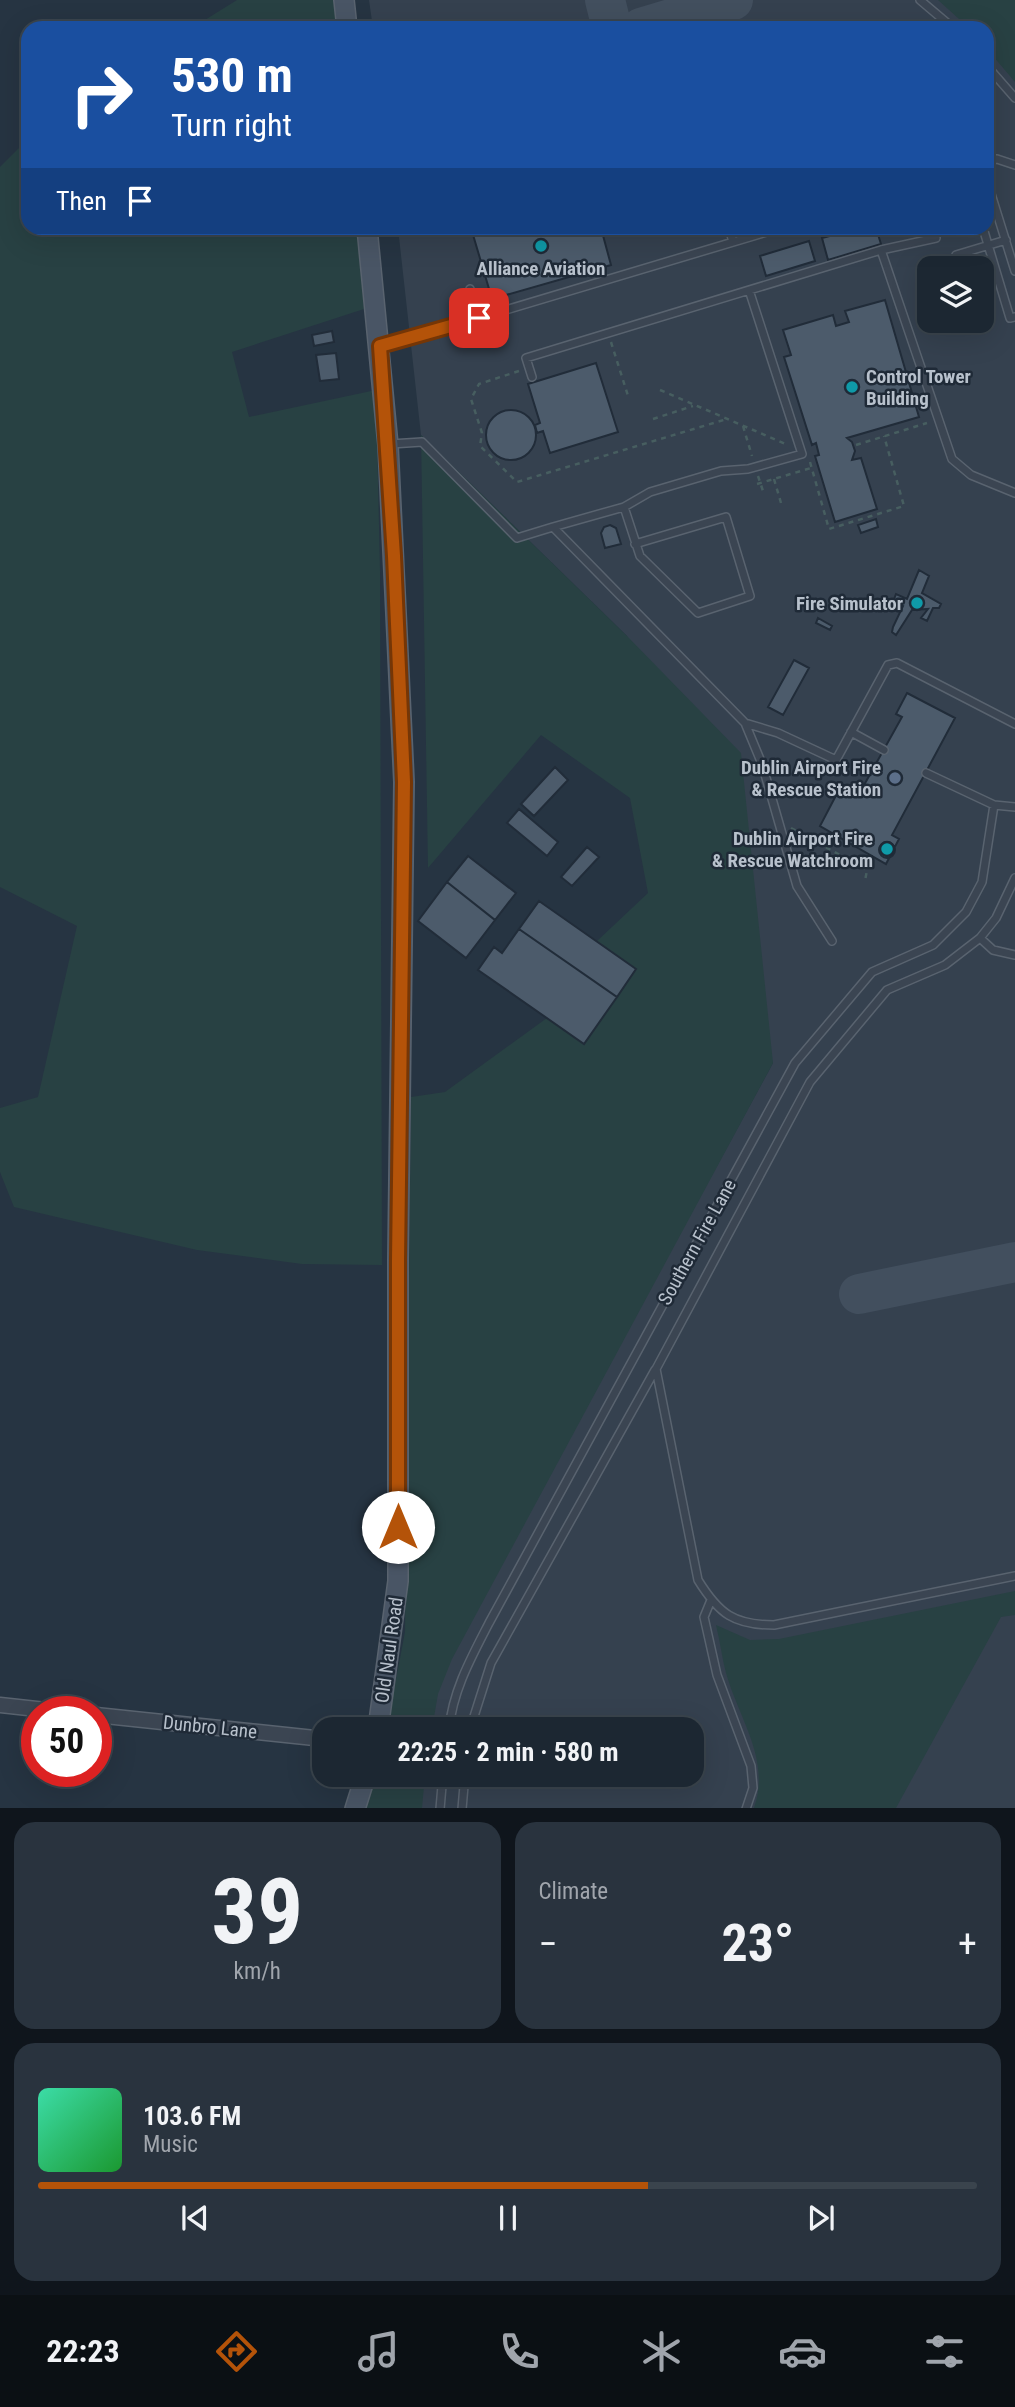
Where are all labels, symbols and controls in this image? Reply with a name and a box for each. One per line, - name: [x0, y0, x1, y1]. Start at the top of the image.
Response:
- text: 530 m: [171, 47, 293, 104]
- icon: right: [56, 49, 147, 140]
- text: Turn right: [171, 106, 292, 144]
- icon: arrive: [121, 182, 159, 220]
- text: Then: [56, 186, 107, 216]
- marker: Alliance Aviation: [533, 238, 549, 254]
- map controls: [917, 256, 994, 333]
- button: layers: [917, 256, 994, 333]
- place label: Alliance Aviation: [477, 257, 605, 280]
- pin: [449, 288, 509, 348]
- icon: arrive: [460, 299, 498, 337]
- place label: Control Tower Building: [866, 365, 971, 410]
- marker: Control Tower Building: [844, 379, 860, 395]
- place label: Fire Simulator: [796, 592, 903, 615]
- marker: Fire Simulator: [909, 595, 925, 611]
- place label: Dublin Airport Fire & Rescue Station: [741, 756, 881, 801]
- marker: Dublin Airport Fire & Rescue Station: [887, 770, 903, 786]
- place label: Dublin Airport Fire & Rescue Watchroom: [712, 827, 873, 872]
- marker: Dublin Airport Fire & Rescue Watchroom: [879, 841, 895, 857]
- street label: Southern Fire Lane: [653, 1175, 741, 1309]
- position arrow: [361, 1490, 435, 1564]
- street label: Old Naul Road: [370, 1596, 408, 1704]
- speed limit sign: 50: [21, 1696, 112, 1787]
- street label: Dunbro Lane: [162, 1711, 258, 1743]
- text: 22:25 · 2 min · 580 m: [398, 1737, 618, 1767]
- text: 39: [211, 1859, 303, 1965]
- text: Climate: [539, 1878, 608, 1905]
- text: 23°: [721, 1913, 794, 1974]
- text: −: [539, 1922, 558, 1966]
- text: +: [958, 1922, 977, 1966]
- text: km/h: [234, 1958, 281, 1985]
- text: 103.6 FM: [143, 2101, 241, 2131]
- text: Music: [143, 2131, 198, 2158]
- icon: previous: [176, 2199, 214, 2237]
- icon: pause: [489, 2199, 527, 2237]
- icon: next: [802, 2199, 840, 2237]
- icon: directions: [212, 2327, 261, 2376]
- icon: music: [354, 2327, 403, 2376]
- icon: phone: [495, 2327, 544, 2376]
- icon: climate: [637, 2327, 686, 2376]
- icon: car: [778, 2327, 827, 2376]
- icon: filters: [920, 2327, 969, 2376]
- text: 22:23: [46, 2332, 120, 2370]

